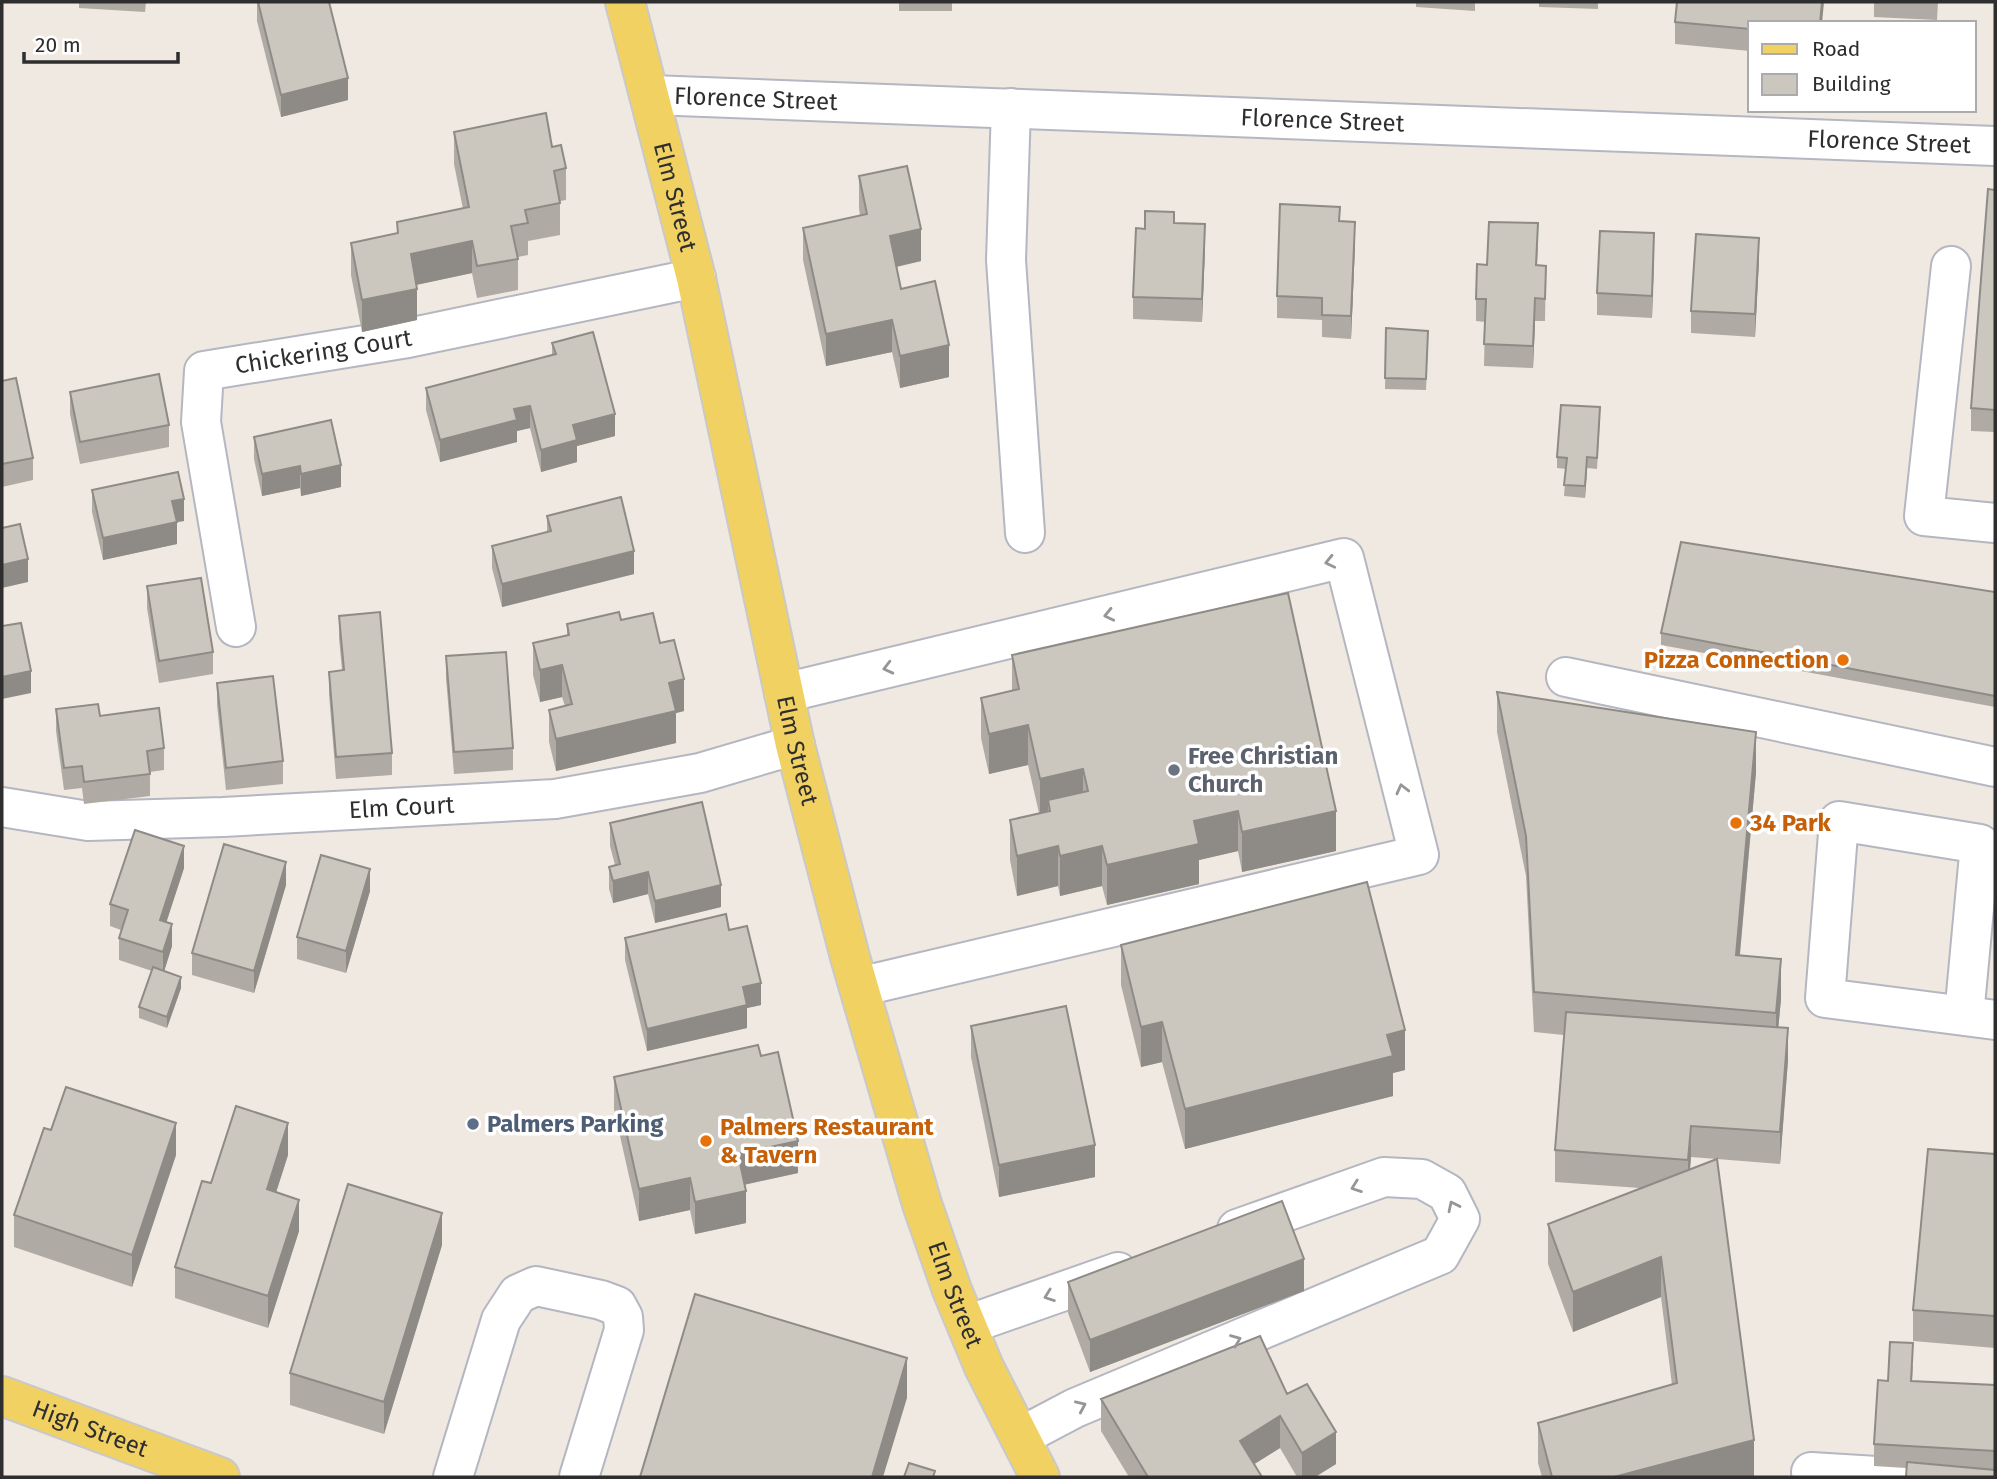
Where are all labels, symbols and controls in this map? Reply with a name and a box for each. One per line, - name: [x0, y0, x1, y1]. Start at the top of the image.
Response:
- scale bar: [24, 21, 178, 65]
- legend: [1748, 21, 1976, 112]
- text: 20 m: [35, 32, 81, 58]
- text: Road: [1812, 36, 1860, 62]
- text: Building: [1812, 71, 1891, 97]
- street label: Florence Street: [674, 82, 839, 116]
- street label: Florence Street: [1240, 103, 1405, 138]
- street label: Florence Street: [1807, 125, 1972, 159]
- street label: Elm Street: [648, 139, 703, 255]
- street label: Chickering Court: [233, 324, 414, 380]
- one-way arrow: [1325, 553, 1337, 568]
- one-way arrow: [1103, 607, 1115, 621]
- place label: Pizza Connection: [1644, 646, 1829, 674]
- marker: Pizza Connection: [1835, 652, 1851, 668]
- one-way arrow: [882, 660, 894, 674]
- street label: Elm Street: [771, 693, 824, 808]
- place label: Free Christian Church: [1188, 742, 1338, 798]
- marker: Free Christian Church: [1166, 762, 1182, 778]
- one-way arrow: [1396, 783, 1410, 795]
- street label: Elm Court: [348, 790, 455, 824]
- place label: 34 Park: [1749, 809, 1832, 837]
- marker: 34 Park: [1728, 815, 1744, 831]
- place label: Palmers Parking: [487, 1110, 664, 1138]
- place label: Palmers Restaurant & Tavern: [720, 1113, 934, 1169]
- marker: Palmers Parking: [465, 1116, 481, 1132]
- marker: Palmers Restaurant & Tavern: [698, 1133, 714, 1149]
- one-way arrow: [1350, 1179, 1362, 1193]
- one-way arrow: [1448, 1201, 1462, 1213]
- street label: Elm Street: [922, 1238, 989, 1352]
- one-way arrow: [1044, 1288, 1056, 1302]
- one-way arrow: [1230, 1334, 1242, 1348]
- street label: High Street: [28, 1395, 152, 1463]
- one-way arrow: [1074, 1400, 1086, 1414]

